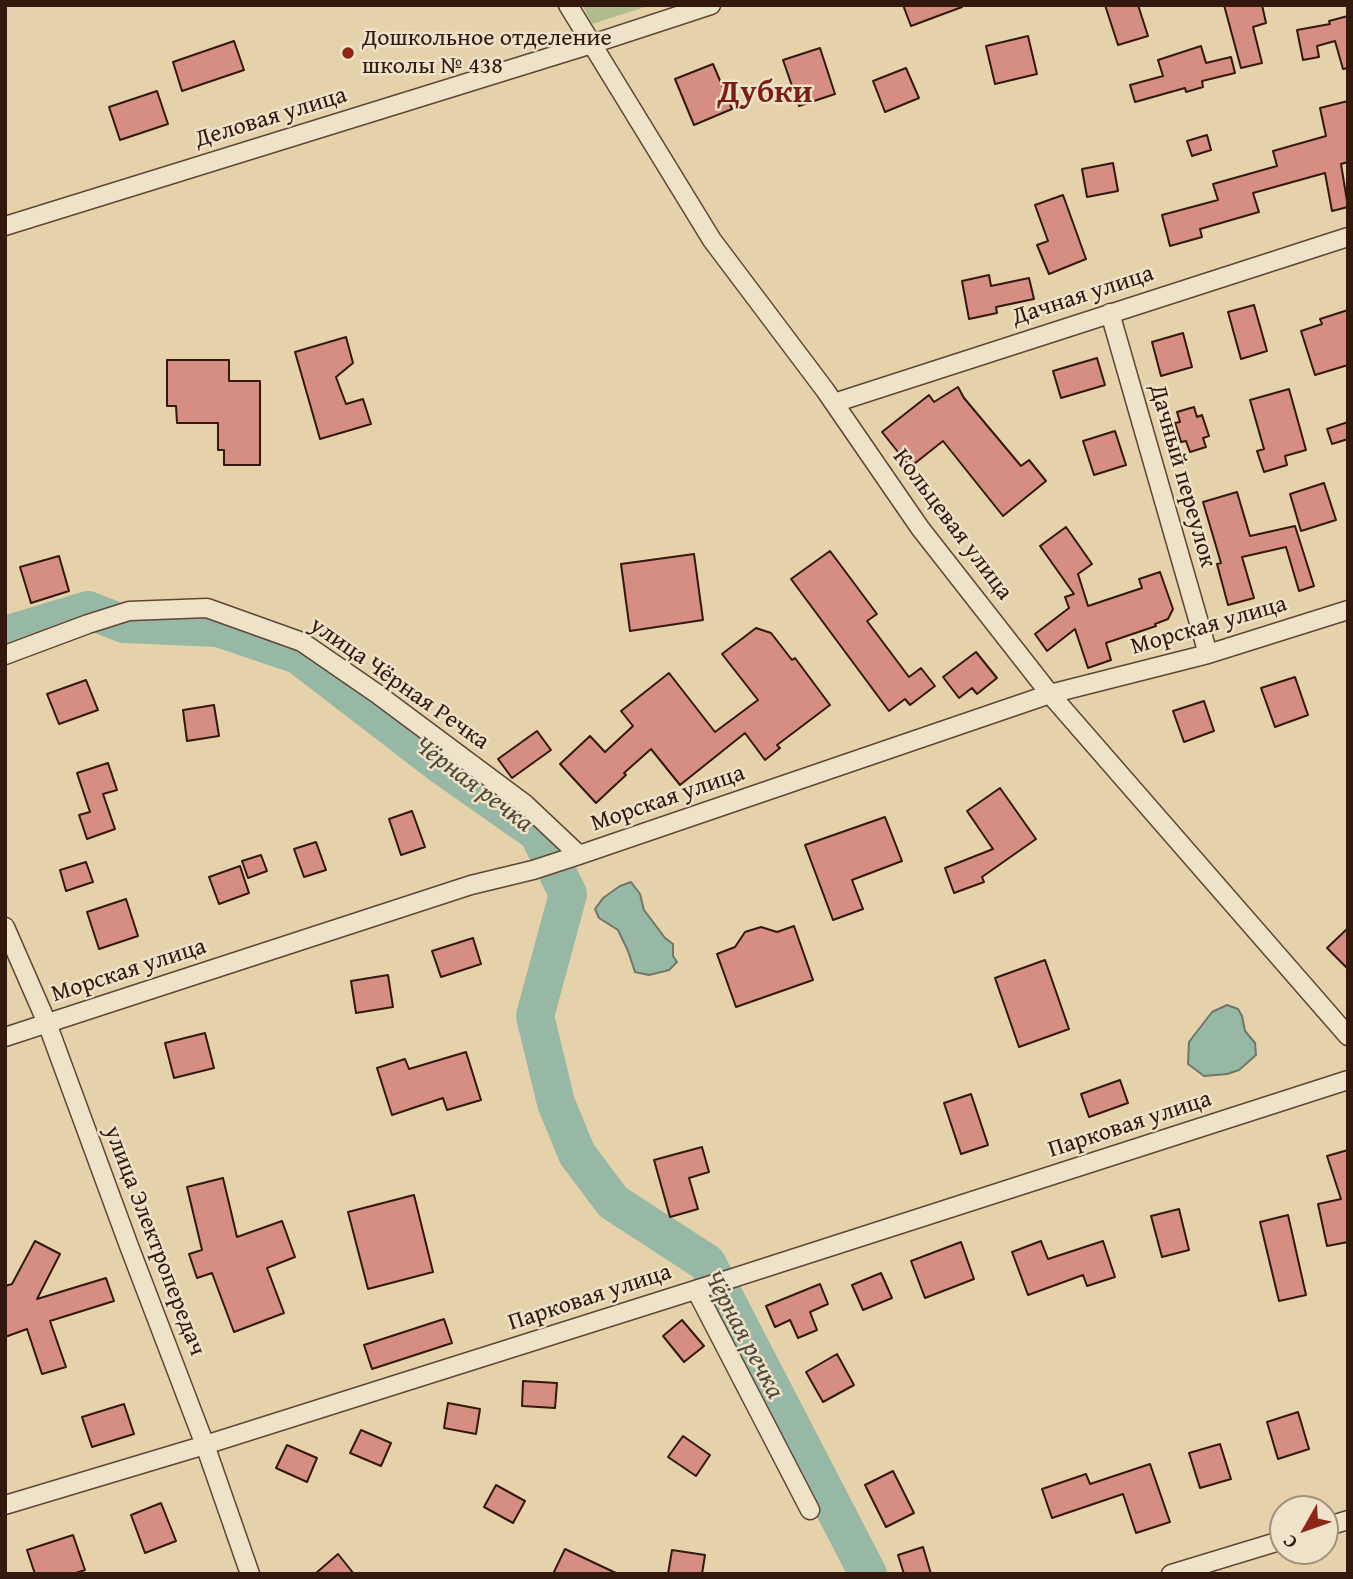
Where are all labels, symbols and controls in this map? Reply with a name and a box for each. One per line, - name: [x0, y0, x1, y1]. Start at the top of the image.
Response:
- place label: Дошкольное отделение школы № 438: [362, 25, 612, 81]
- marker: Дошкольное отделение школы № 438: [340, 45, 356, 61]
- district label: Дубки: [717, 75, 813, 113]
- street label: Деловая улица: [192, 81, 350, 155]
- street label: Дачная улица: [1009, 260, 1157, 332]
- street label: Дачный переулок: [1142, 381, 1222, 571]
- street label: Кольцевая улица: [886, 444, 1018, 606]
- street label: Морская улица: [1128, 590, 1290, 662]
- street label: улица Чёрная Речка: [304, 611, 494, 757]
- water label: Чёрная речка: [407, 730, 539, 840]
- street label: Морская улица: [587, 759, 749, 839]
- street label: Морская улица: [48, 932, 210, 1010]
- street label: Парковая улица: [1045, 1085, 1215, 1165]
- street label: улица Электропередач: [97, 1122, 211, 1360]
- street label: Парковая улица: [505, 1258, 675, 1338]
- water label: Чёрная речка: [696, 1265, 790, 1405]
- north arrow: [1269, 1495, 1339, 1565]
- text: С: [1275, 1529, 1304, 1555]

